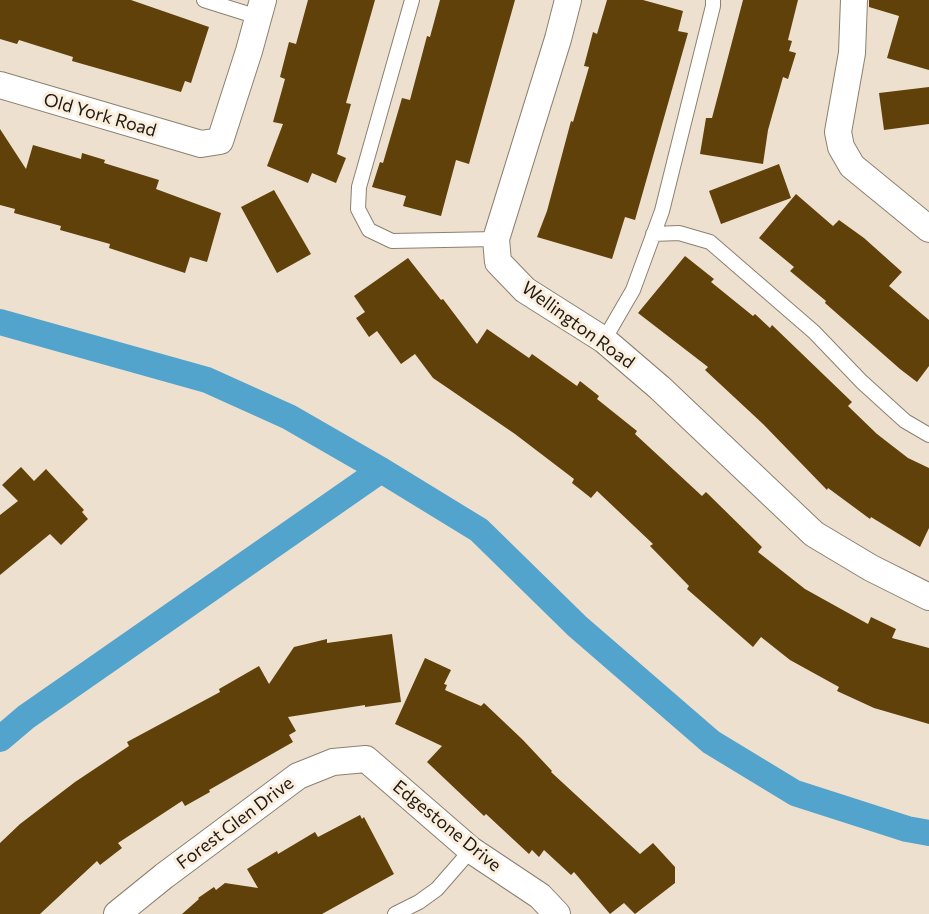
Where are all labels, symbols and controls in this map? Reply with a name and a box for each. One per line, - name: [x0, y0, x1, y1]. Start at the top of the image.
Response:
- street label: Old York Road: [41, 89, 159, 141]
- street label: Wellington Road: [517, 277, 639, 373]
- street label: Forest Glen Drive: [172, 772, 298, 874]
- street label: Edgestone Drive: [389, 776, 505, 876]

